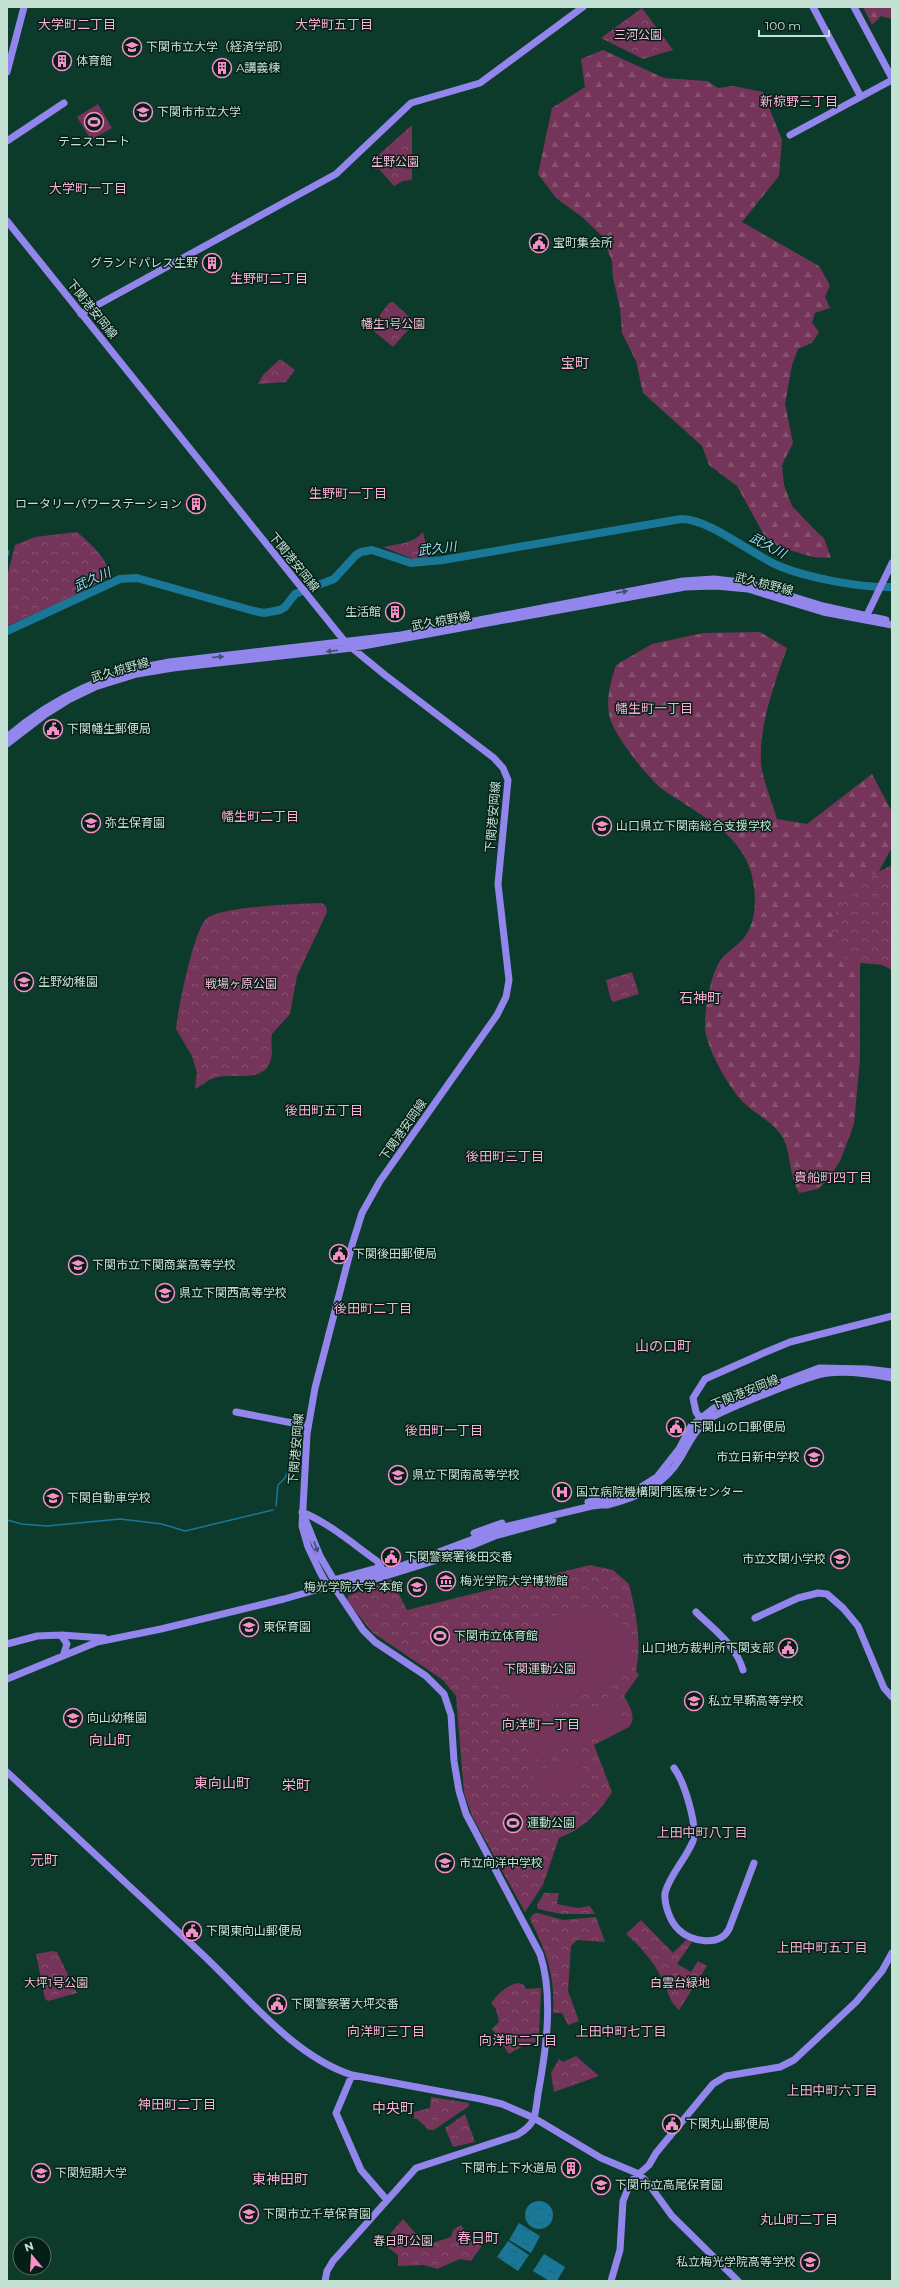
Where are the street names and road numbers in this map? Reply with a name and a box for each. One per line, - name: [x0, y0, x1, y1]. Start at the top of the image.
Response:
- street label: 下関港安岡線: [64, 276, 121, 341]
- street label: 下関港安岡線: [266, 529, 323, 594]
- street label: 武久椋野線: [733, 569, 795, 598]
- street label: 武久椋野線: [410, 608, 472, 633]
- street label: 武久椋野線: [89, 654, 151, 685]
- street label: 下関港安岡線: [482, 780, 503, 853]
- street label: 下関港安岡線: [376, 1096, 429, 1164]
- street label: 下関港安岡線: [709, 1371, 781, 1412]
- street label: 下関港安岡線: [285, 1412, 306, 1485]

